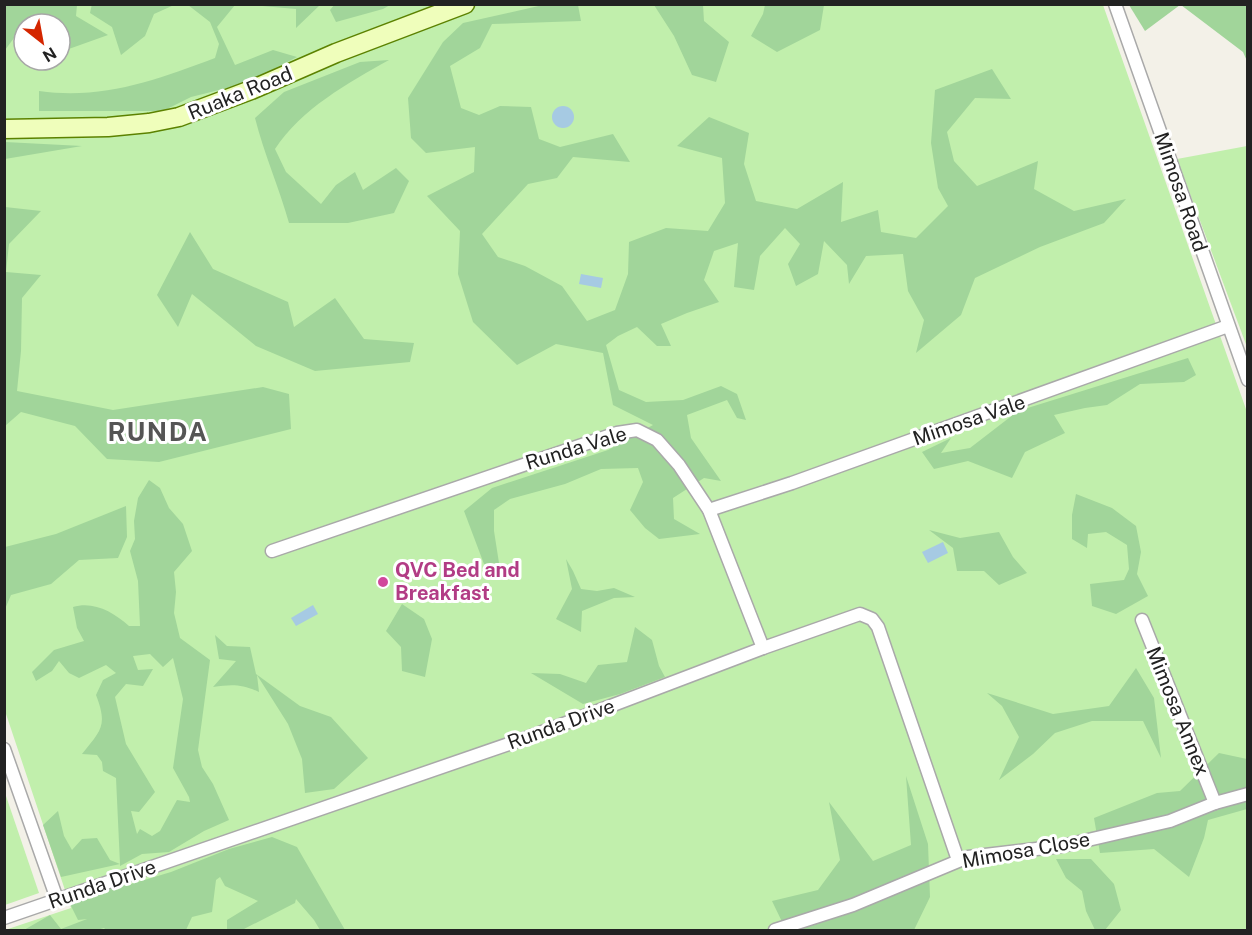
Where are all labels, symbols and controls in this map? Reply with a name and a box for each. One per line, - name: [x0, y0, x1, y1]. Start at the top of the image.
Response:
- north arrow: [12, 12, 72, 72]
- text: N: [39, 43, 60, 66]
- street label: Ruaka Road: [184, 61, 296, 125]
- street label: Mimosa Road: [1149, 129, 1213, 255]
- street label: Mimosa Vale: [910, 390, 1028, 450]
- district label: RUNDA: [108, 416, 208, 447]
- street label: Runda Vale: [522, 421, 630, 475]
- place label: QVC Bed and Breakfast: [395, 558, 520, 605]
- marker: QVC Bed and Breakfast: [376, 575, 390, 589]
- street label: Mimosa Annex: [1141, 643, 1215, 779]
- street label: Runda Drive: [504, 694, 618, 754]
- street label: Mimosa Close: [960, 827, 1092, 873]
- street label: Runda Drive: [45, 854, 159, 914]

